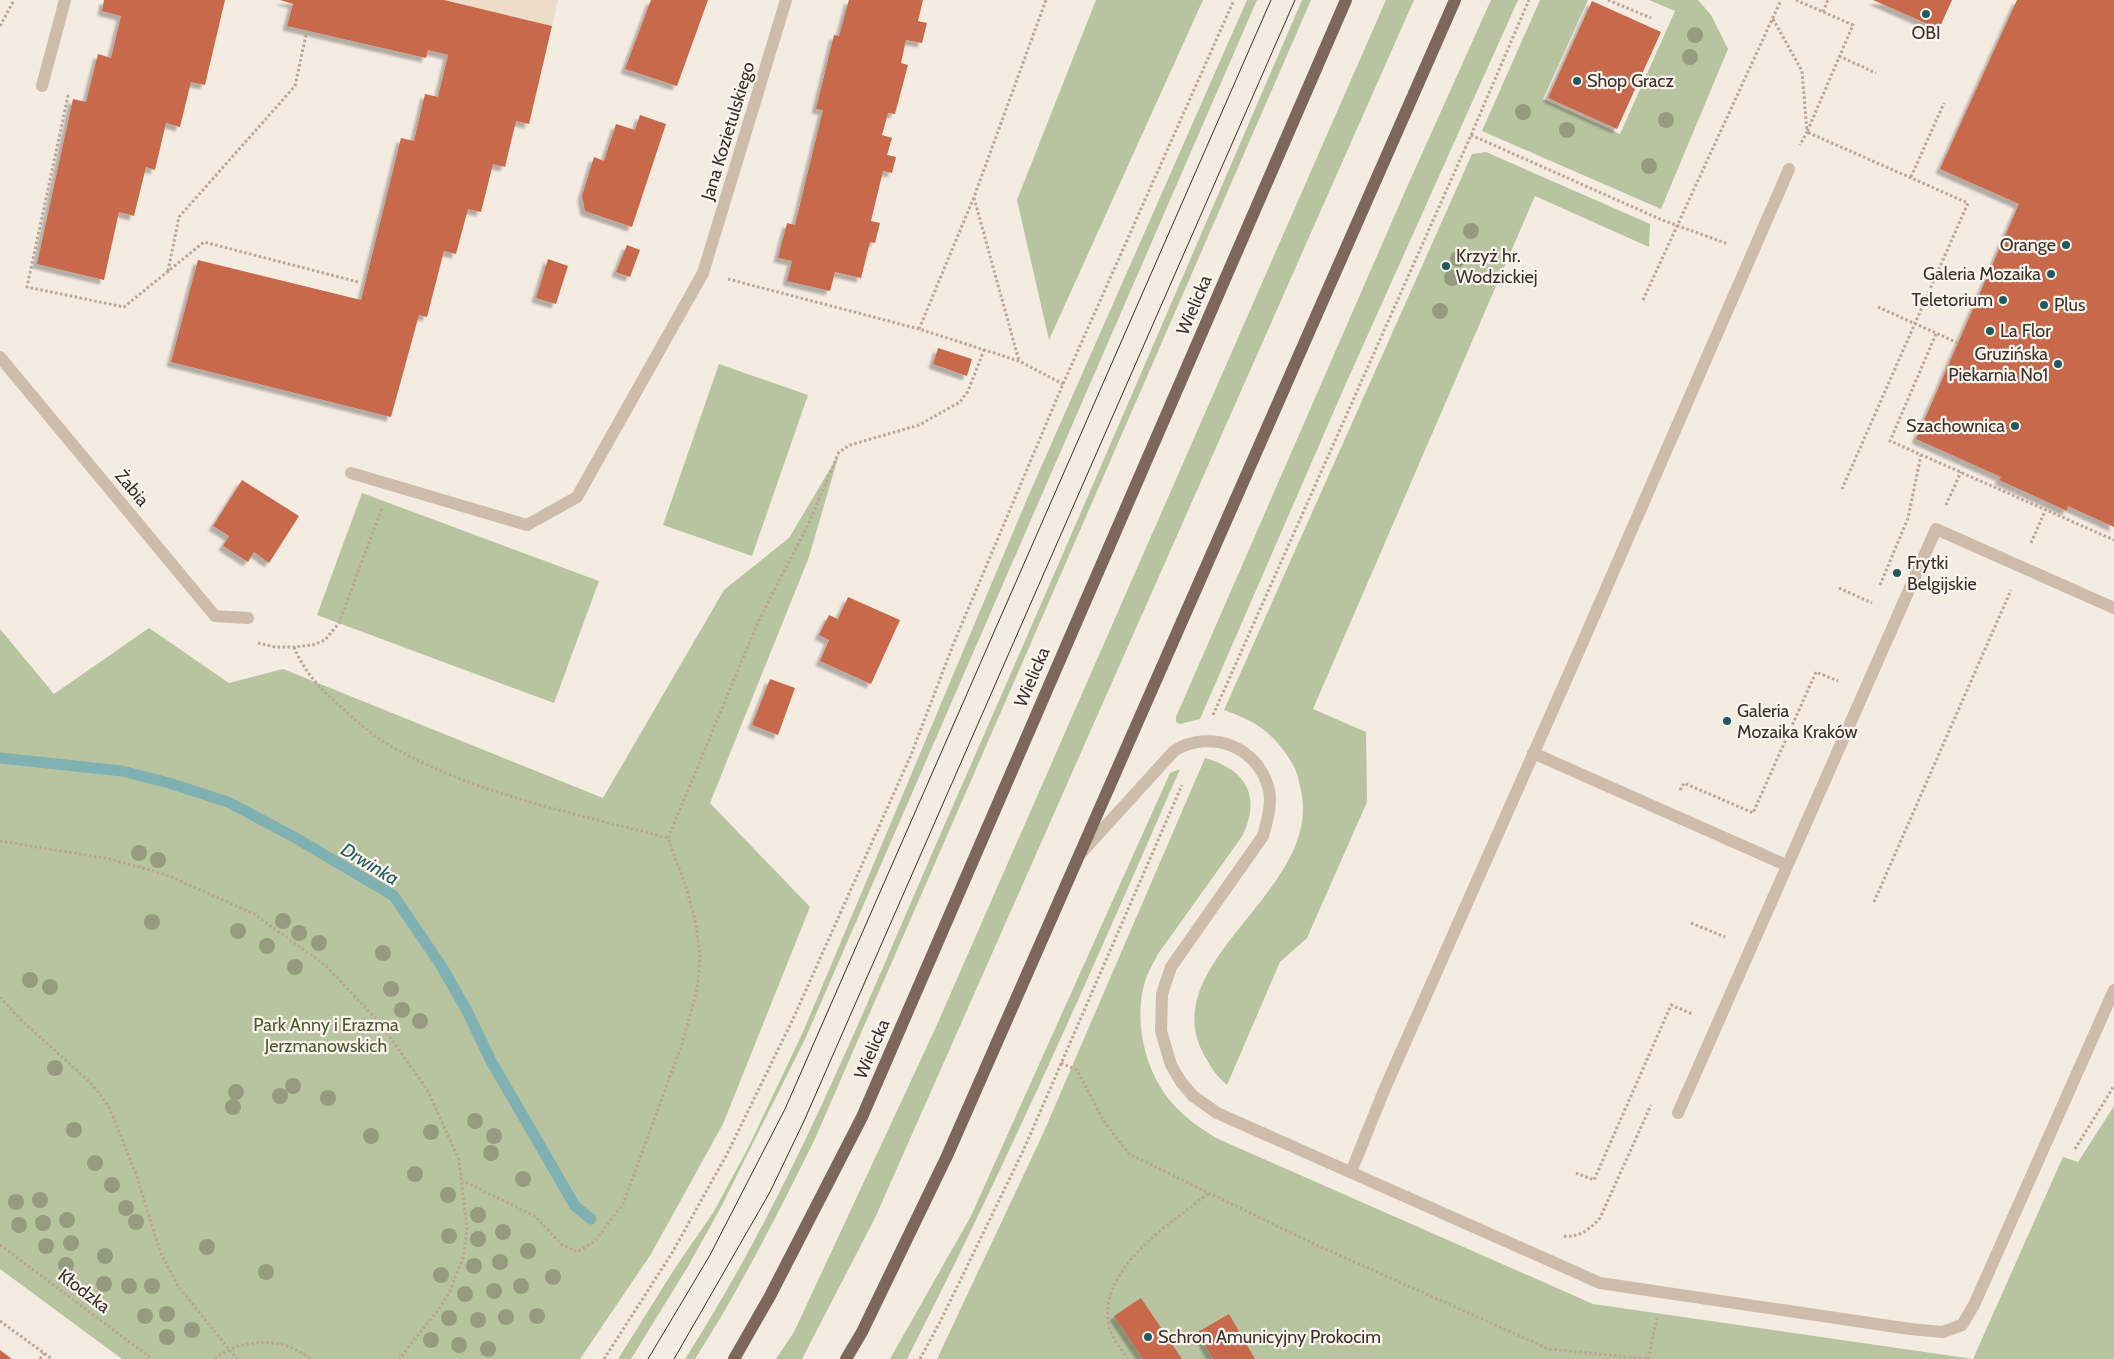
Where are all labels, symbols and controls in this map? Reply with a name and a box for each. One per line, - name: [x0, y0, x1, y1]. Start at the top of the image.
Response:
- marker: OBI: [1920, 8, 1932, 20]
- place label: OBI: [1911, 22, 1941, 44]
- street label: Jana Kozietulskiego: [696, 59, 760, 204]
- place label: Shop Gracz: [1587, 70, 1674, 92]
- marker: Shop Gracz: [1571, 75, 1583, 87]
- place label: Orange: [2000, 234, 2056, 256]
- marker: Orange: [2060, 239, 2072, 251]
- place label: Krzyż hr. Wodzickiej: [1456, 245, 1538, 288]
- marker: Krzyż hr. Wodzickiej: [1440, 260, 1452, 272]
- place label: Galeria Mozaika: [1923, 263, 2041, 285]
- marker: Galeria Mozaika: [2045, 268, 2057, 280]
- street label: Wielicka: [1172, 271, 1217, 338]
- place label: Teletorium: [1912, 289, 1993, 311]
- marker: Teletorium: [1997, 294, 2009, 306]
- place label: Plus: [2054, 294, 2085, 316]
- marker: Plus: [2038, 299, 2050, 311]
- place label: La Flor: [2000, 320, 2051, 342]
- marker: La Flor: [1984, 325, 1996, 337]
- place label: Gruzińska Piekarnia No1: [1948, 343, 2048, 386]
- marker: Gruzińska Piekarnia No1: [2052, 358, 2064, 370]
- place label: Szachownica: [1906, 415, 2005, 437]
- marker: Szachownica: [2009, 420, 2021, 432]
- street label: Żabia: [110, 465, 154, 511]
- place label: Frytki Belgijskie: [1907, 552, 1977, 595]
- marker: Frytki Belgijskie: [1891, 567, 1903, 579]
- street label: Wielicka: [1010, 643, 1055, 710]
- place label: Galeria Mozaika Kraków: [1737, 700, 1858, 743]
- marker: Galeria Mozaika Kraków: [1721, 715, 1733, 727]
- water label: Drwinka: [337, 838, 403, 890]
- park label: Park Anny i Erazma Jerzmanowskich: [253, 1014, 399, 1057]
- street label: Wielicka: [850, 1015, 895, 1082]
- street label: Kłodzka: [54, 1264, 115, 1318]
- place label: Schron Amunicyjny Prokocim: [1158, 1326, 1381, 1348]
- marker: Schron Amunicyjny Prokocim: [1142, 1331, 1154, 1343]

